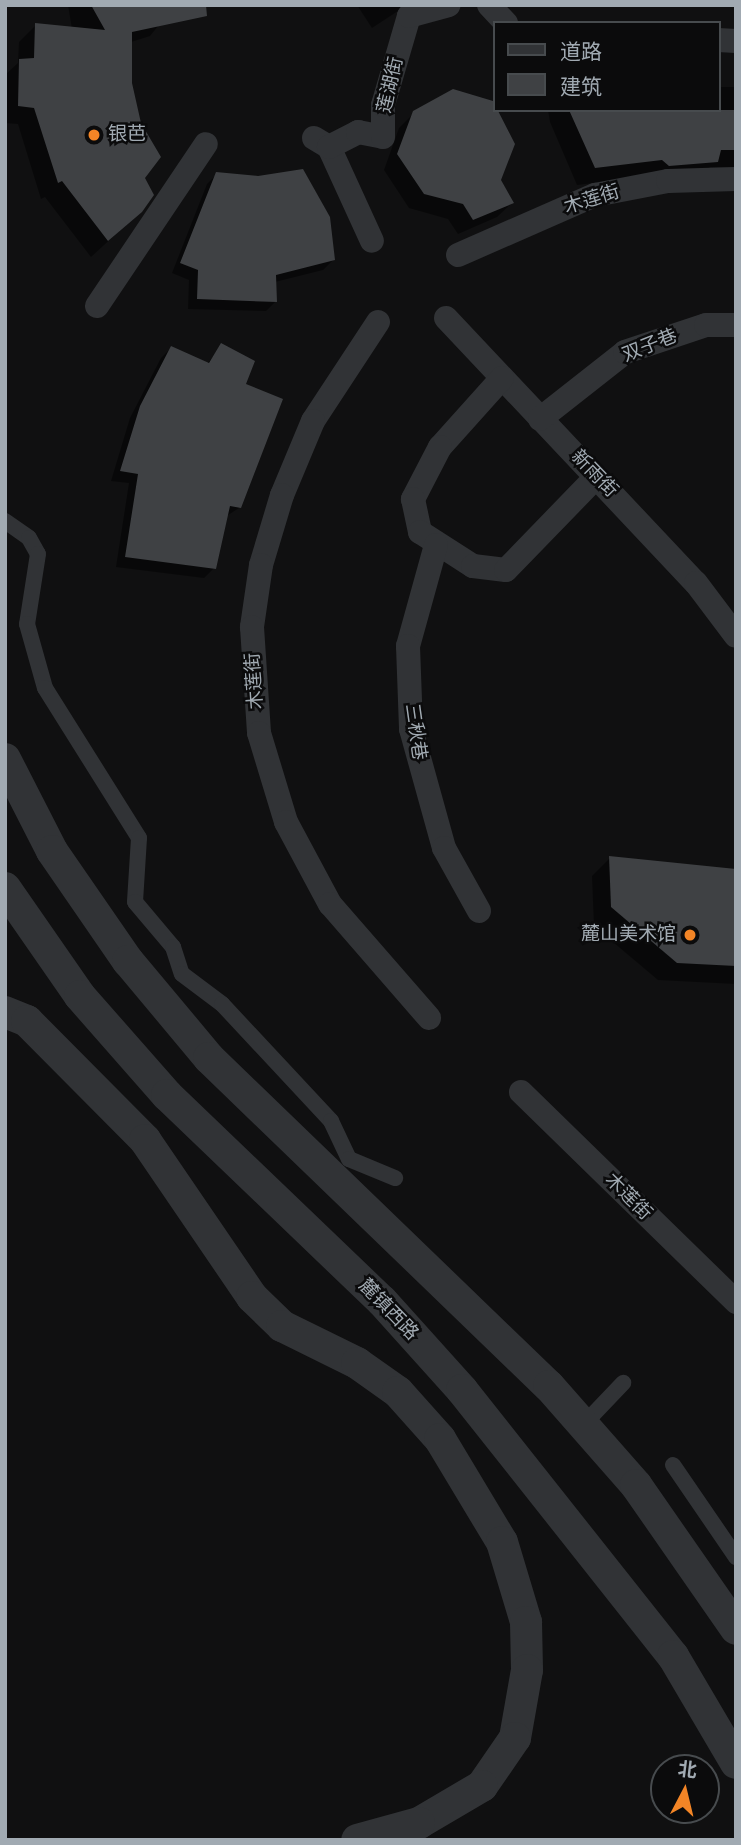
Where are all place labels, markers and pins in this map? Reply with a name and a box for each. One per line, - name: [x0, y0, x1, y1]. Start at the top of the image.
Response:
- place label: 银芭: [108, 124, 146, 146]
- marker: 银芭: [86, 127, 102, 143]
- place label: 麓山美术馆: [581, 924, 676, 946]
- marker: 麓山美术馆: [682, 927, 698, 943]

